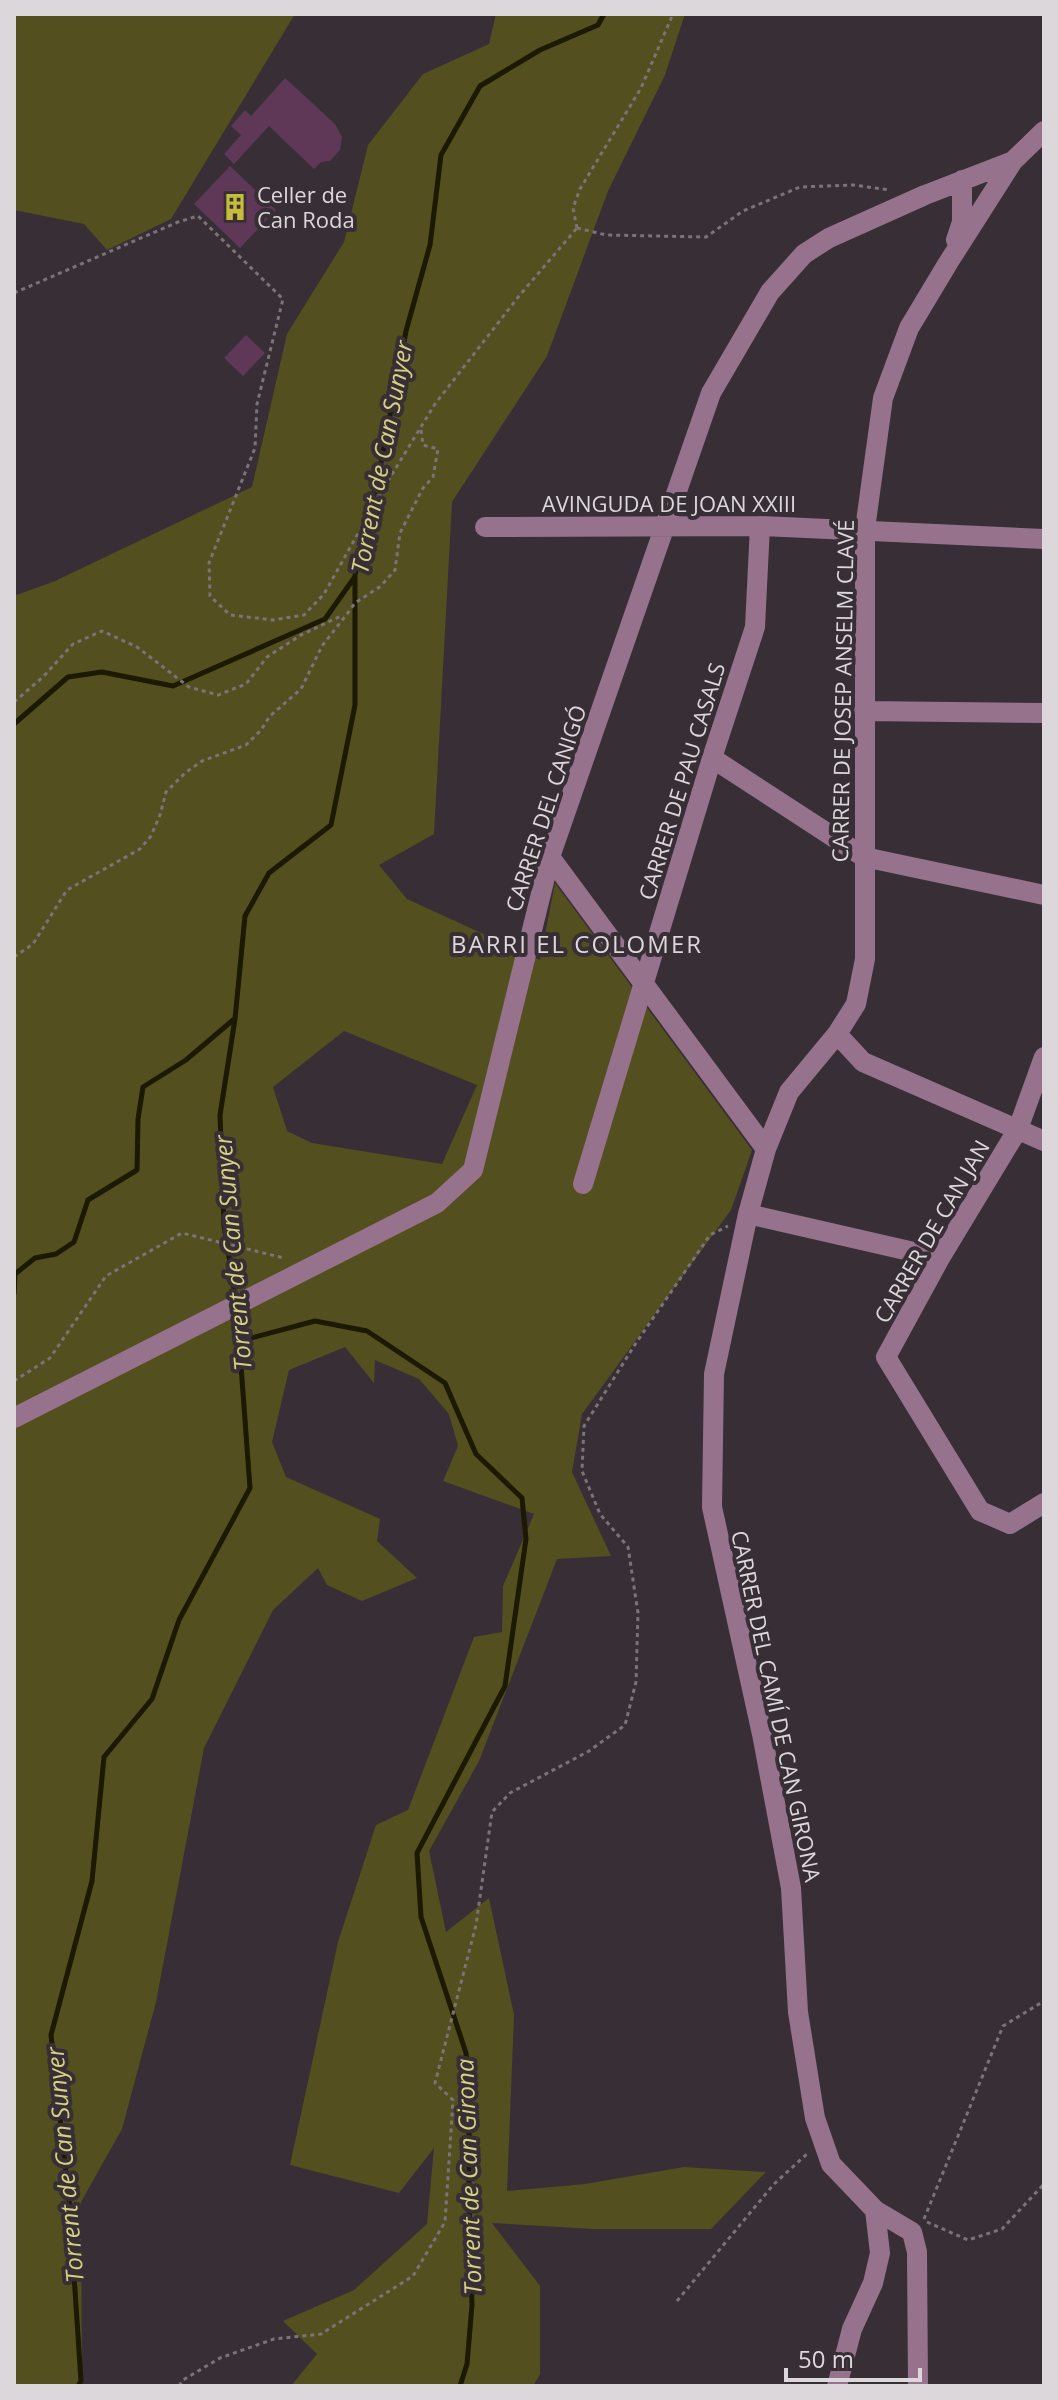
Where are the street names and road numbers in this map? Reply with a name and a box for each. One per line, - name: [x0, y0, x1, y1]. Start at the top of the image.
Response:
- street label: AVINGUDA DE JOAN XXIII: [542, 488, 796, 518]
- street label: CARRER DE JOSEP ANSELM CLAVÉ: [824, 519, 860, 863]
- street label: CARRER DE PAU CASALS: [631, 659, 731, 903]
- street label: CARRER DEL CANIGÓ: [497, 701, 593, 915]
- street label: CARRER DE CAN JAN: [866, 1134, 996, 1328]
- street label: CARRER DEL CAMÍ DE CAN GIRONA: [725, 1528, 829, 1885]

